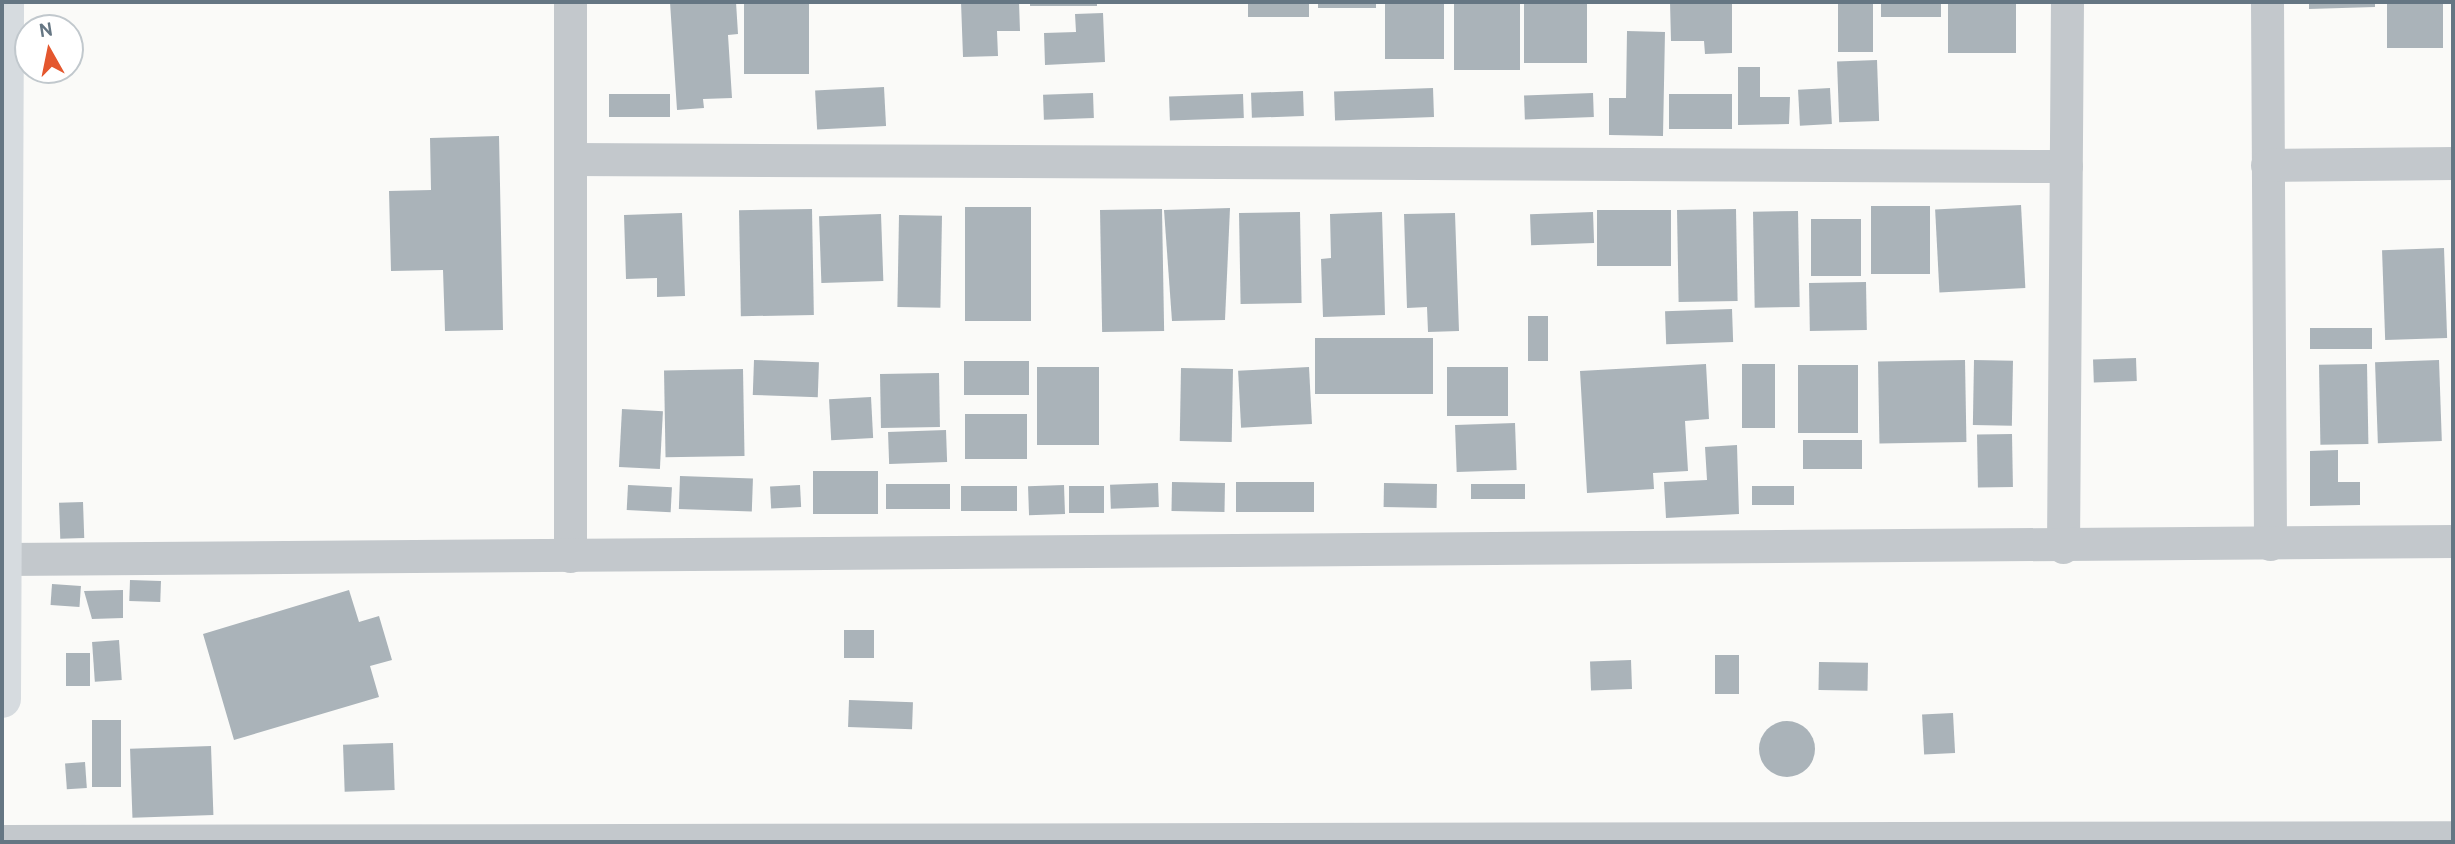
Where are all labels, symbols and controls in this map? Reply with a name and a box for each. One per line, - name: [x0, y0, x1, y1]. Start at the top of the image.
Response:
- north arrow: [14, 14, 84, 84]
- text: N: [38, 17, 54, 42]

